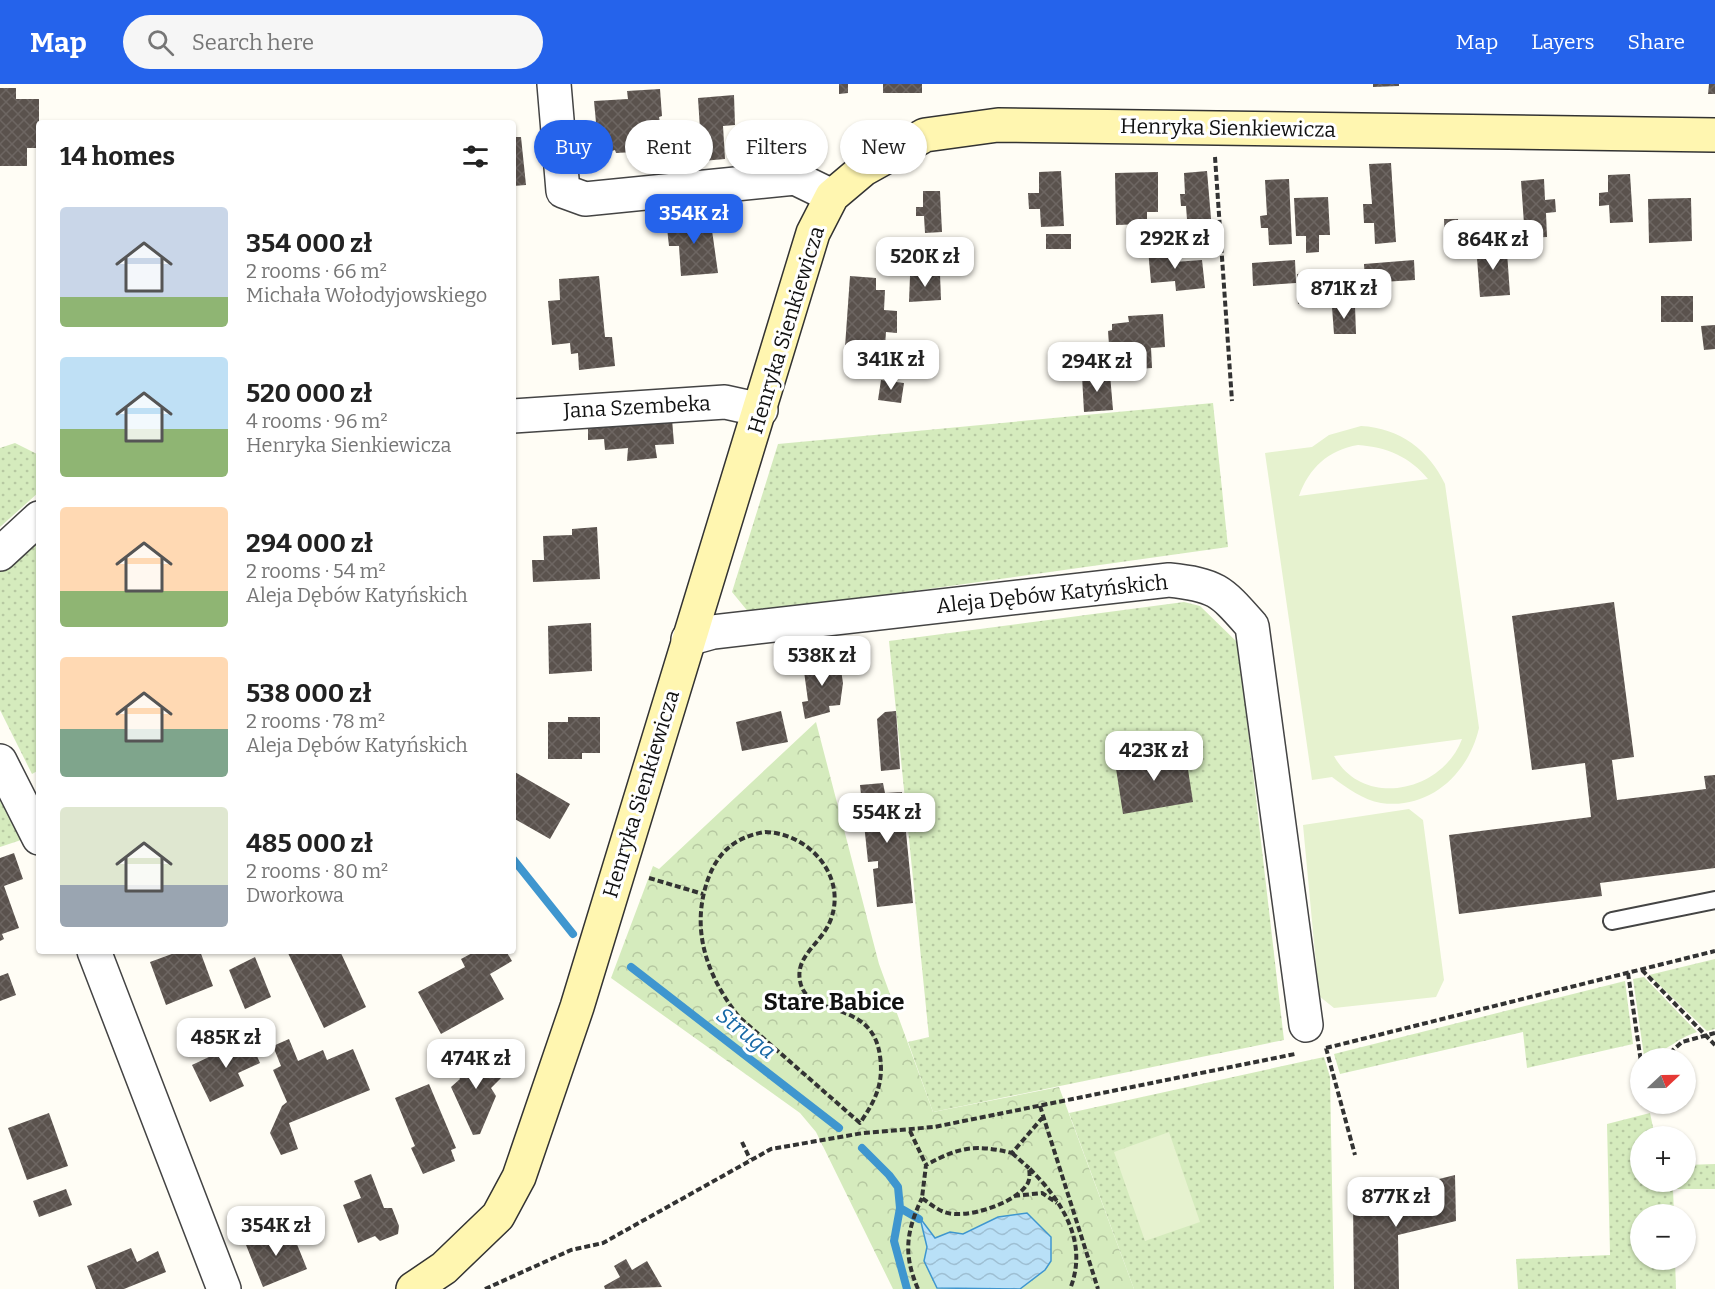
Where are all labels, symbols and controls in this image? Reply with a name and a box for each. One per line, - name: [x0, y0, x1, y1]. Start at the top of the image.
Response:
- search box: [123, 15, 543, 69]
- text: Map: [30, 26, 87, 59]
- icon: search: [144, 26, 177, 59]
- text: Search here: [192, 29, 314, 56]
- text: Map: [1456, 29, 1498, 55]
- text: Layers: [1531, 29, 1595, 55]
- text: Share: [1628, 29, 1685, 55]
- street label: Henryka Sienkiewicza: [1120, 113, 1337, 143]
- chip: Buy: [534, 120, 613, 174]
- chip: Rent: [625, 120, 713, 174]
- chip: Filters: [725, 120, 828, 174]
- chip: New: [840, 120, 927, 174]
- icon: filters: [459, 140, 492, 173]
- text: 14 homes: [60, 141, 175, 172]
- pin: 354K zł: [639, 194, 749, 245]
- text: 354K zł: [659, 201, 729, 225]
- pin: 292K zł: [1120, 219, 1230, 270]
- pin: 864K zł: [1438, 220, 1548, 271]
- street label: Henryka Sienkiewicza: [742, 223, 830, 437]
- text: 292K zł: [1140, 226, 1210, 250]
- text: 864K zł: [1457, 227, 1529, 251]
- text: 354 000 zł: [246, 228, 373, 259]
- icon: home: [108, 231, 180, 303]
- pin: 520K zł: [870, 237, 980, 288]
- text: 520K zł: [890, 244, 960, 268]
- text: 2 rooms · 66 m²: [246, 259, 387, 283]
- pin: 871K zł: [1289, 269, 1399, 320]
- text: 871K zł: [1310, 276, 1378, 300]
- text: Michała Wołodyjowskiego: [246, 283, 487, 307]
- pin: 341K zł: [836, 340, 946, 391]
- pin: 294K zł: [1042, 342, 1152, 393]
- text: 341K zł: [857, 347, 925, 371]
- text: 294K zł: [1062, 349, 1132, 373]
- text: 520 000 zł: [246, 378, 373, 409]
- icon: home: [108, 381, 180, 453]
- street label: Jana Szembeka: [562, 390, 712, 424]
- text: 4 rooms · 96 m²: [246, 409, 388, 433]
- text: Henryka Sienkiewicza: [246, 433, 452, 457]
- text: 294 000 zł: [246, 528, 373, 559]
- icon: home: [108, 531, 180, 603]
- text: 2 rooms · 54 m²: [246, 559, 386, 583]
- street label: Aleja Dębów Katyńskich: [935, 569, 1169, 619]
- text: Aleja Dębów Katyńskich: [246, 583, 468, 607]
- pin: 538K zł: [767, 636, 877, 687]
- text: 538K zł: [788, 643, 856, 667]
- text: 538 000 zł: [246, 678, 372, 709]
- icon: home: [108, 681, 180, 753]
- street label: Henryka Sienkiewicza: [597, 687, 685, 901]
- text: 2 rooms · 78 m²: [246, 709, 385, 733]
- pin: 423K zł: [1099, 731, 1209, 782]
- text: Aleja Dębów Katyńskich: [246, 733, 468, 757]
- text: 423K zł: [1119, 738, 1189, 762]
- pin: 554K zł: [832, 793, 942, 844]
- text: 554K zł: [852, 800, 922, 824]
- text: 485 000 zł: [246, 828, 373, 859]
- icon: home: [108, 831, 180, 903]
- text: 2 rooms · 80 m²: [246, 859, 388, 883]
- text: Dworkowa: [246, 883, 344, 907]
- district label: Stare Babice: [764, 988, 904, 1016]
- water label: Struga: [711, 1001, 781, 1065]
- pin: 485K zł: [171, 1018, 281, 1069]
- text: 485K zł: [191, 1025, 261, 1049]
- pin: 474K zł: [421, 1039, 531, 1090]
- text: 474K zł: [441, 1046, 511, 1070]
- north arrow: [1630, 1048, 1696, 1114]
- map controls: [1630, 1048, 1696, 1270]
- button: +: [1630, 1126, 1696, 1192]
- pin: 877K zł: [1341, 1177, 1451, 1228]
- text: 877K zł: [1361, 1184, 1431, 1208]
- button: −: [1630, 1204, 1696, 1270]
- pin: 354K zł: [221, 1206, 331, 1257]
- text: 354K zł: [241, 1213, 311, 1237]

